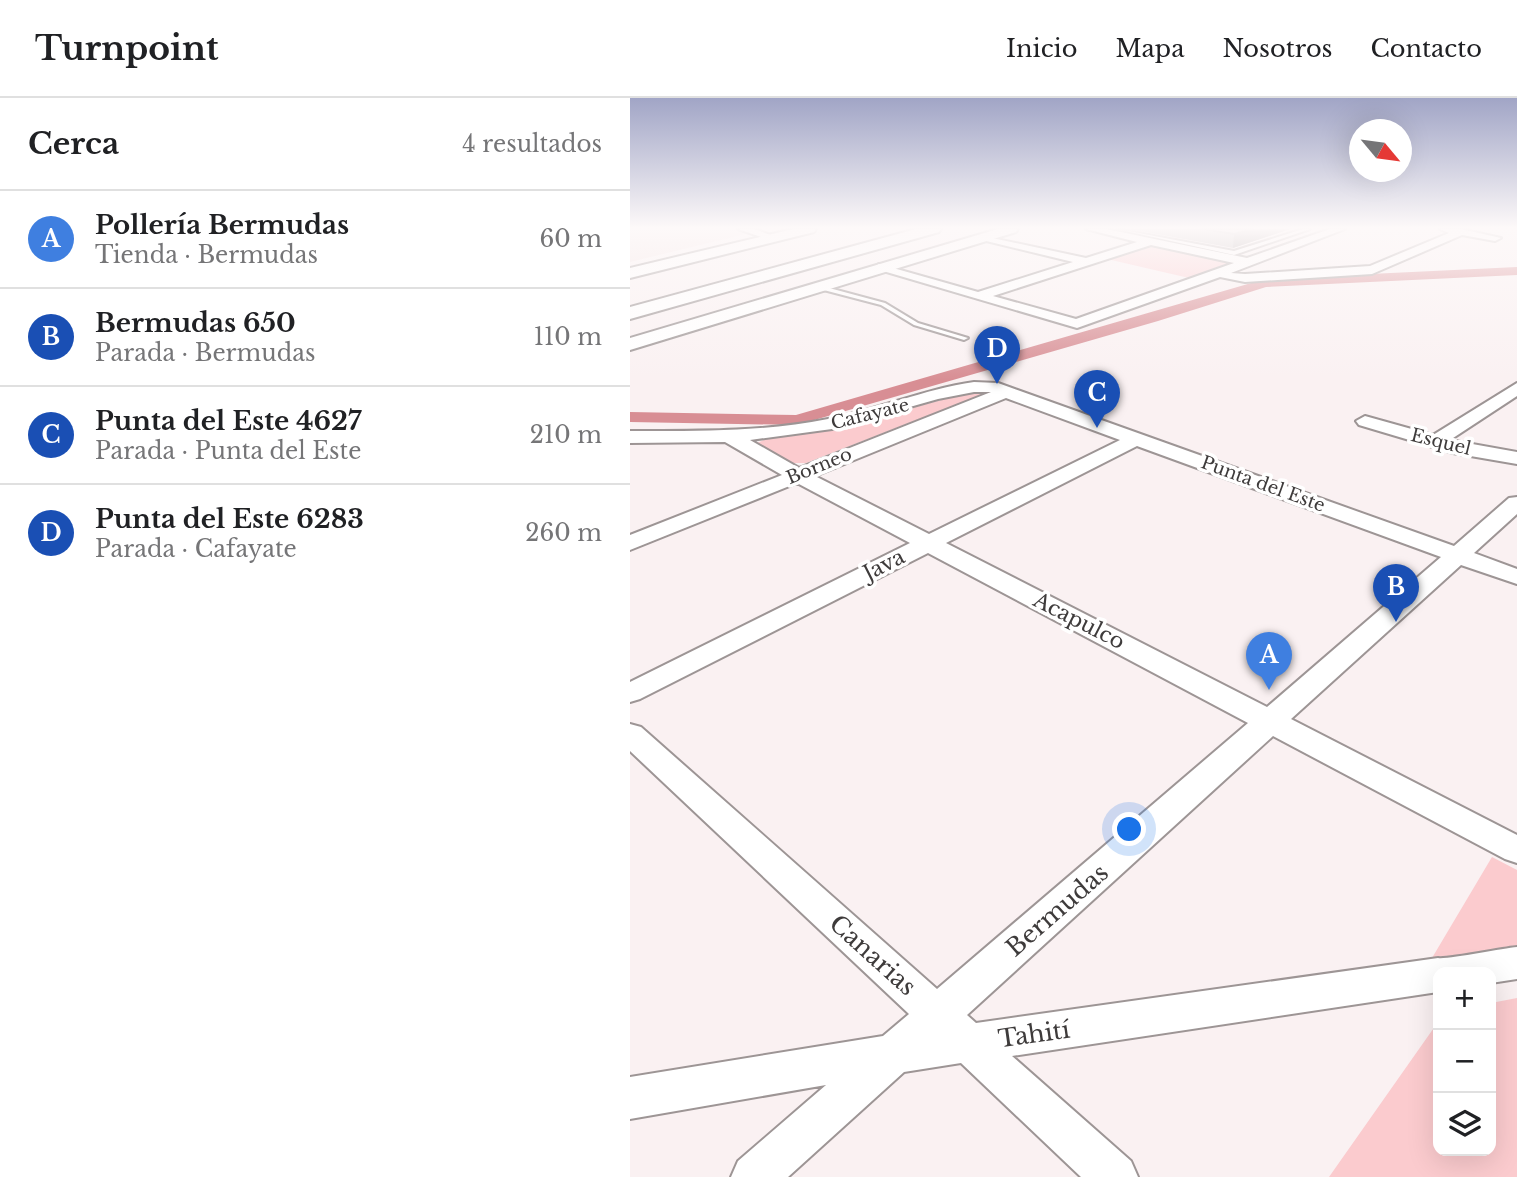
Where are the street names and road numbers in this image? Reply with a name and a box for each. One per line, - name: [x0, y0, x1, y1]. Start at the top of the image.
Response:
- street label: Cafayate: [829, 394, 911, 434]
- street label: Esquel: [1409, 424, 1474, 460]
- street label: Borneo: [783, 443, 855, 489]
- street label: Punta del Este: [1198, 451, 1328, 517]
- street label: Java: [856, 543, 909, 588]
- street label: Acapulco: [1028, 587, 1129, 655]
- street label: Bermudas: [1000, 858, 1114, 962]
- street label: Canarias: [824, 909, 922, 1001]
- street label: Tahití: [996, 1015, 1072, 1053]

